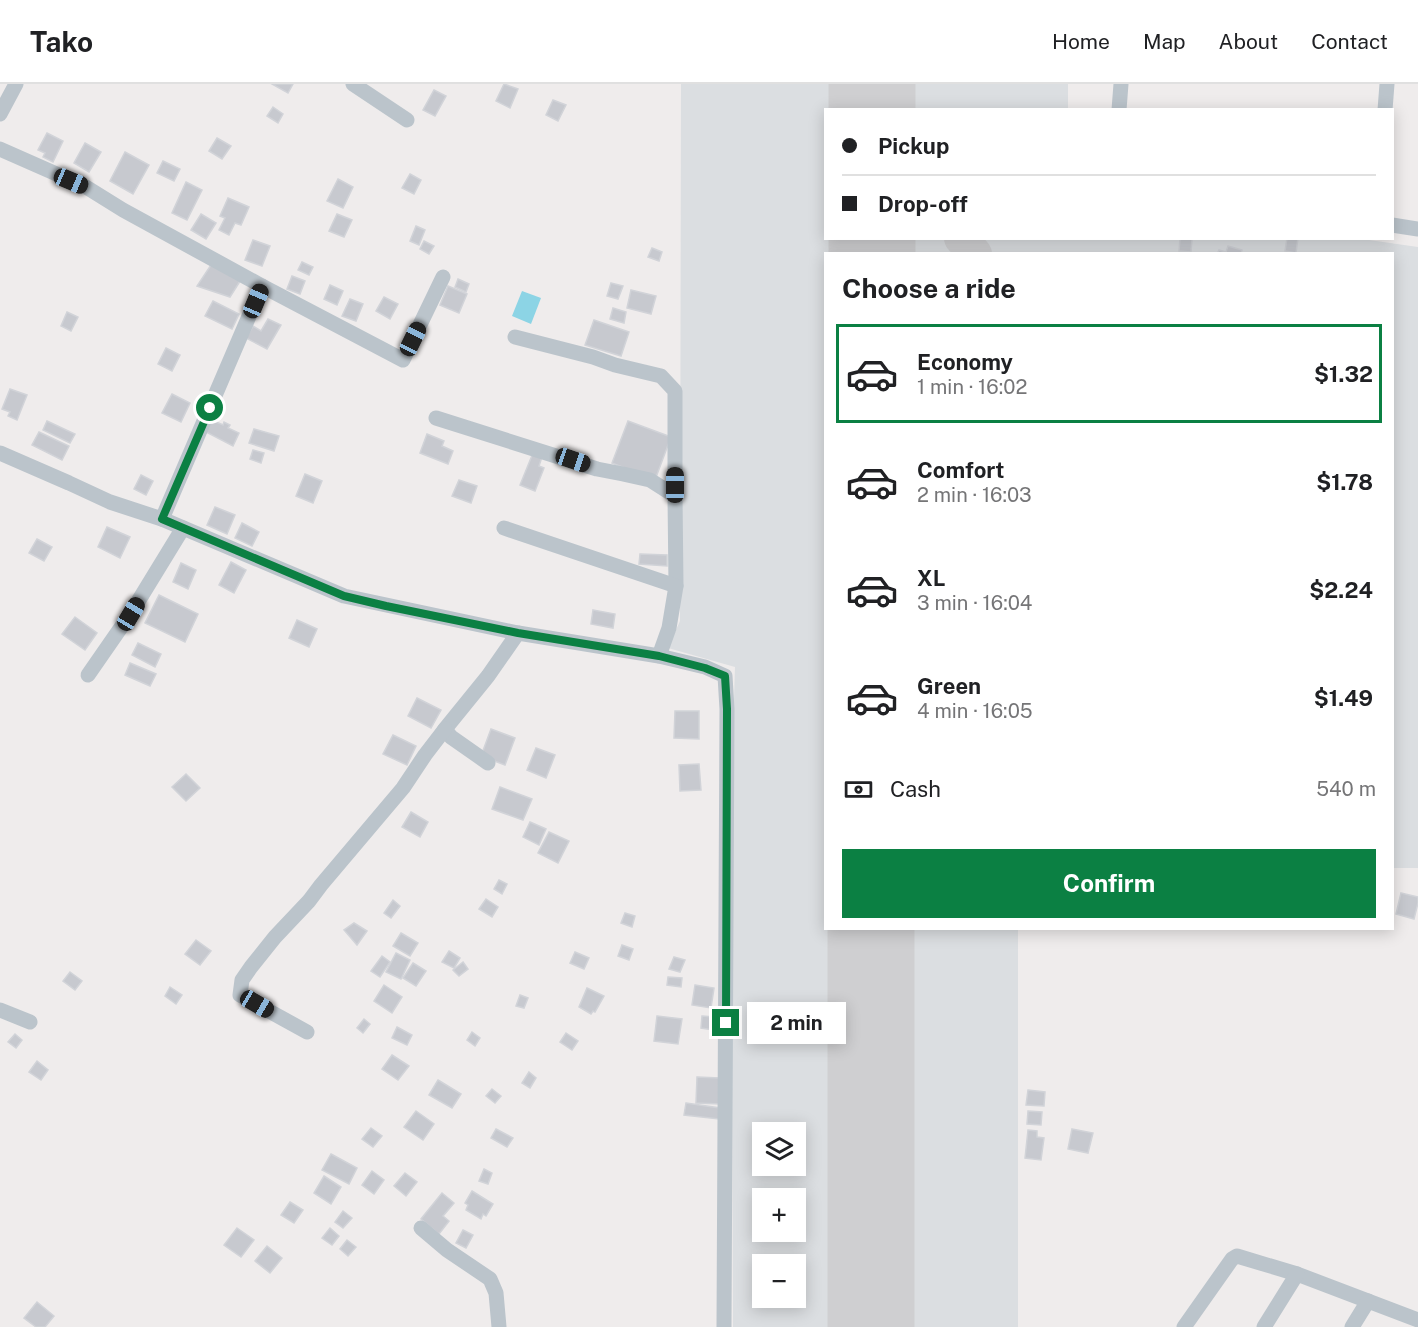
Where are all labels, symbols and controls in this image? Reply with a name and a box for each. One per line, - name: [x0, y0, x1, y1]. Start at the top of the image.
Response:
- text: Tako: [30, 25, 93, 58]
- text: Home: [1052, 29, 1110, 54]
- text: Map: [1143, 29, 1186, 54]
- text: About: [1219, 29, 1278, 54]
- text: Contact: [1311, 29, 1388, 54]
- text: Pickup: [878, 133, 949, 159]
- car: [51, 166, 91, 196]
- text: Drop-off: [878, 191, 968, 217]
- text: Choose a ride: [842, 272, 1016, 304]
- car: [241, 281, 271, 321]
- car: [397, 319, 429, 359]
- icon: car: [845, 347, 899, 401]
- text: Economy: [917, 349, 1013, 375]
- text: $1.32: [1314, 361, 1373, 387]
- text: 1 min · 16:02: [917, 375, 1027, 399]
- route start: [196, 394, 223, 421]
- car: [553, 446, 593, 474]
- icon: car: [845, 455, 899, 509]
- text: Comfort: [917, 457, 1004, 483]
- car: [666, 467, 684, 503]
- text: $1.78: [1316, 469, 1373, 495]
- text: 2 min · 16:03: [917, 483, 1032, 507]
- icon: car: [845, 563, 899, 617]
- text: XL: [917, 565, 945, 591]
- text: $2.24: [1309, 577, 1373, 603]
- text: 3 min · 16:04: [917, 591, 1032, 615]
- car: [114, 594, 148, 634]
- icon: car: [845, 671, 899, 725]
- text: Green: [917, 673, 981, 699]
- text: $1.49: [1314, 685, 1373, 711]
- text: 4 min · 16:05: [917, 699, 1033, 723]
- icon: cash: [842, 773, 875, 806]
- text: Cash: [890, 776, 941, 802]
- text: 540 m: [1316, 777, 1376, 801]
- button: Confirm: [842, 849, 1376, 918]
- car: [237, 987, 277, 1021]
- callout: 2 min: [747, 1002, 846, 1044]
- route end: [712, 1009, 739, 1036]
- text: 2 min: [770, 1011, 823, 1035]
- map controls: [752, 1122, 806, 1308]
- button: layers: [752, 1122, 806, 1176]
- button: +: [752, 1188, 806, 1242]
- button: −: [752, 1254, 806, 1308]

